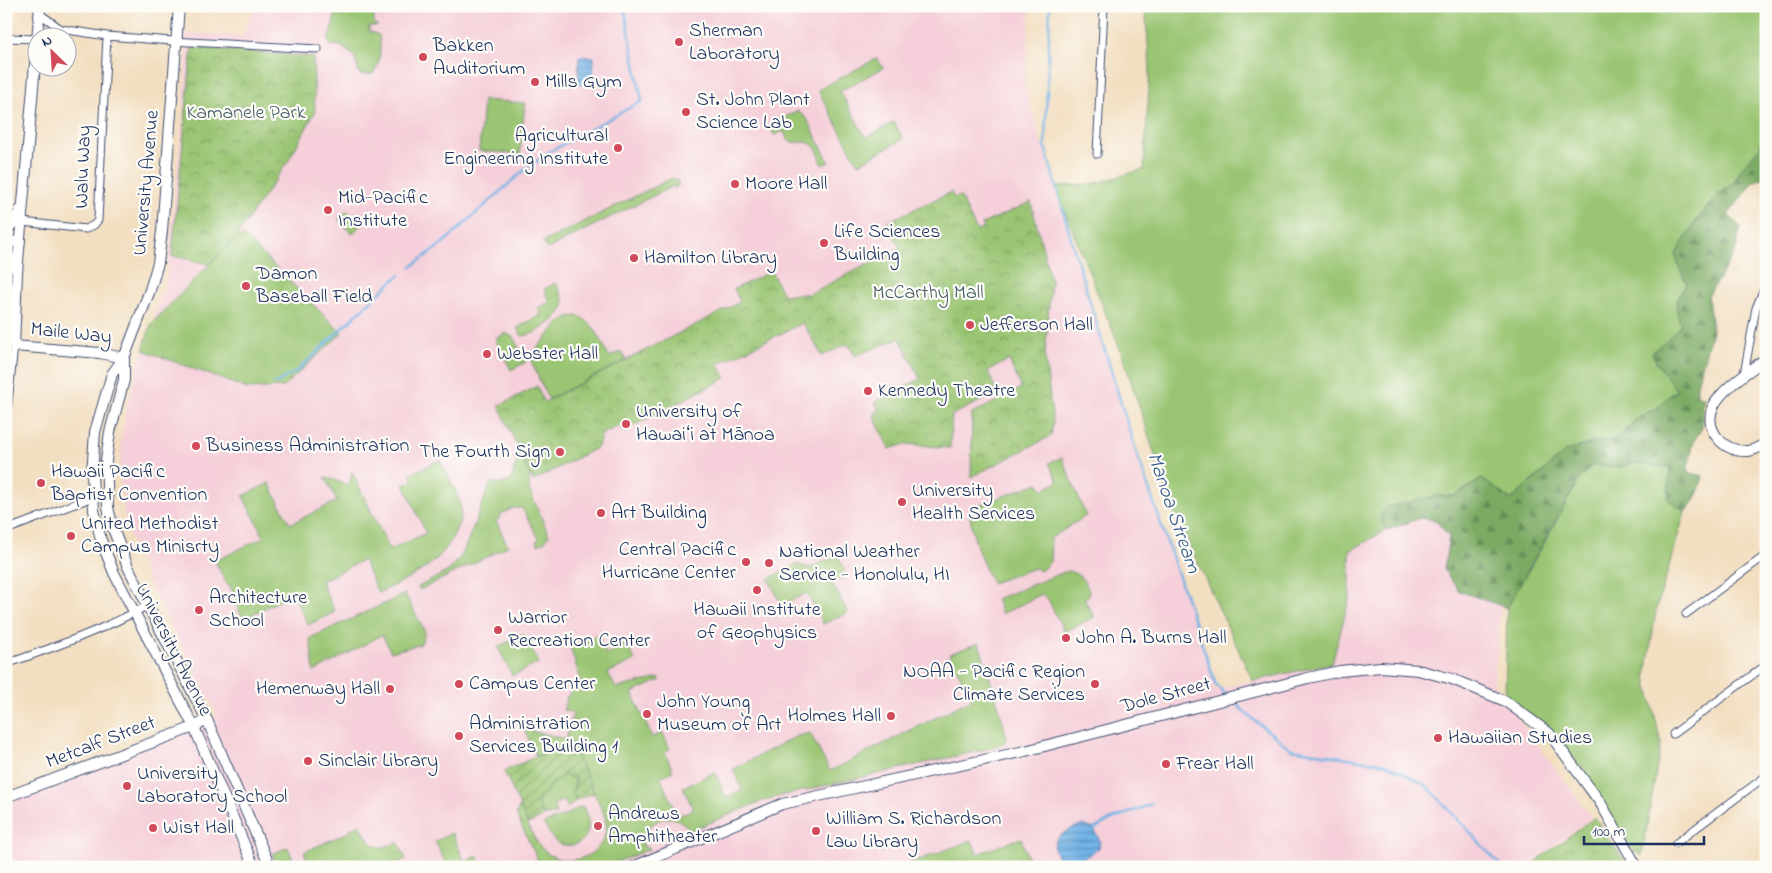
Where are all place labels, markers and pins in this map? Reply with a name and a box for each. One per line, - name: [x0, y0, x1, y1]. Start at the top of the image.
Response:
- place label: Sherman Laboratory: [689, 17, 780, 69]
- place label: Bakken Auditorium: [432, 32, 525, 84]
- marker: Sherman Laboratory: [673, 36, 685, 48]
- marker: Bakken Auditorium: [417, 51, 429, 63]
- place label: Mills Gym: [545, 68, 622, 97]
- marker: Mills Gym: [529, 76, 541, 88]
- place label: St. John Plant Science Lab: [696, 86, 810, 138]
- marker: St. John Plant Science Lab: [680, 106, 692, 118]
- place label: Agricultural Engineering Institute: [443, 122, 608, 175]
- marker: Agricultural Engineering Institute: [612, 142, 624, 154]
- place label: Moore Hall: [745, 170, 827, 199]
- marker: Moore Hall: [729, 178, 741, 190]
- place label: Mid-Pacific Institute: [338, 184, 428, 236]
- marker: Mid-Pacific Institute: [322, 204, 334, 216]
- place label: Life Sciences Building: [833, 218, 940, 271]
- marker: Life Sciences Building: [818, 237, 830, 249]
- place label: Hamilton Library: [644, 244, 777, 273]
- marker: Hamilton Library: [628, 252, 640, 264]
- place label: Damon Baseball Field: [255, 260, 373, 312]
- marker: Damon Baseball Field: [240, 280, 252, 292]
- place label: Jefferson Hall: [980, 311, 1093, 340]
- marker: Jefferson Hall: [964, 319, 976, 331]
- place label: Webster Hall: [497, 340, 598, 369]
- marker: Webster Hall: [481, 348, 493, 360]
- place label: Kennedy Theatre: [878, 377, 1015, 406]
- marker: Kennedy Theatre: [862, 385, 874, 397]
- place label: University of Hawaiʻi at Mānoa: [636, 398, 775, 450]
- marker: University of Hawaiʻi at Mānoa: [620, 418, 632, 430]
- place label: Business Administration: [205, 432, 410, 461]
- place label: The Fourth Sign: [419, 438, 550, 468]
- marker: Business Administration: [190, 440, 202, 452]
- marker: The Fourth Sign: [554, 446, 566, 458]
- place label: Hawaii Pacific Baptist Convention: [50, 458, 207, 510]
- marker: Hawaii Pacific Baptist Convention: [35, 477, 47, 489]
- place label: University Health Services: [912, 477, 1035, 529]
- marker: University Health Services: [896, 496, 908, 508]
- place label: Art Building: [611, 499, 707, 529]
- marker: Art Building: [595, 507, 607, 519]
- place label: United Methodist Campus Minisrty: [81, 510, 219, 562]
- marker: United Methodist Campus Minisrty: [65, 530, 77, 542]
- place label: Central Pacific Hurricane Center: [602, 536, 737, 588]
- place label: National Weather Service - Honolulu, HI: [779, 538, 950, 590]
- marker: Central Pacific Hurricane Center: [740, 556, 752, 568]
- marker: National Weather Service - Honolulu, HI: [763, 557, 775, 569]
- place label: Architecture School: [209, 584, 307, 636]
- marker: Hawaii Institute of Geophysics: [751, 584, 763, 596]
- place label: Hawaii Institute of Geophysics: [693, 596, 821, 648]
- marker: Architecture School: [193, 604, 205, 616]
- place label: Warrior Recreation Center: [508, 604, 651, 656]
- marker: Warrior Recreation Center: [492, 624, 504, 636]
- place label: John A. Burns Hall: [1076, 624, 1227, 653]
- marker: John A. Burns Hall: [1060, 632, 1072, 644]
- place label: NOAA - Pacific Region Climate Services: [903, 658, 1085, 710]
- place label: Campus Center: [469, 670, 596, 699]
- place label: Hemenway Hall: [256, 675, 380, 704]
- marker: Campus Center: [453, 678, 465, 690]
- marker: NOAA - Pacific Region Climate Services: [1089, 678, 1101, 690]
- marker: Hemenway Hall: [384, 683, 396, 695]
- place label: John Young Museum of Art: [657, 688, 782, 740]
- place label: Holmes Hall: [787, 702, 881, 731]
- marker: John Young Museum of Art: [641, 708, 653, 720]
- place label: Administration Services Building 1: [469, 710, 618, 763]
- marker: Holmes Hall: [885, 710, 897, 722]
- place label: Hawaiian Studies: [1448, 724, 1592, 753]
- marker: Administration Services Building 1: [453, 730, 465, 742]
- marker: Hawaiian Studies: [1432, 732, 1444, 744]
- place label: Sinclair Library: [318, 747, 438, 776]
- place label: Frear Hall: [1175, 750, 1254, 779]
- marker: Sinclair Library: [302, 755, 314, 767]
- marker: Frear Hall: [1160, 758, 1172, 770]
- place label: University Laboratory School: [137, 760, 287, 812]
- marker: University Laboratory School: [121, 780, 133, 792]
- place label: Andrews Amphitheater: [608, 800, 718, 852]
- place label: William S. Richardson Law Library: [826, 805, 1002, 857]
- place label: Wist Hall: [163, 814, 234, 843]
- marker: Andrews Amphitheater: [592, 820, 604, 832]
- marker: Wist Hall: [147, 822, 159, 834]
- marker: William S. Richardson Law Library: [810, 825, 822, 837]

